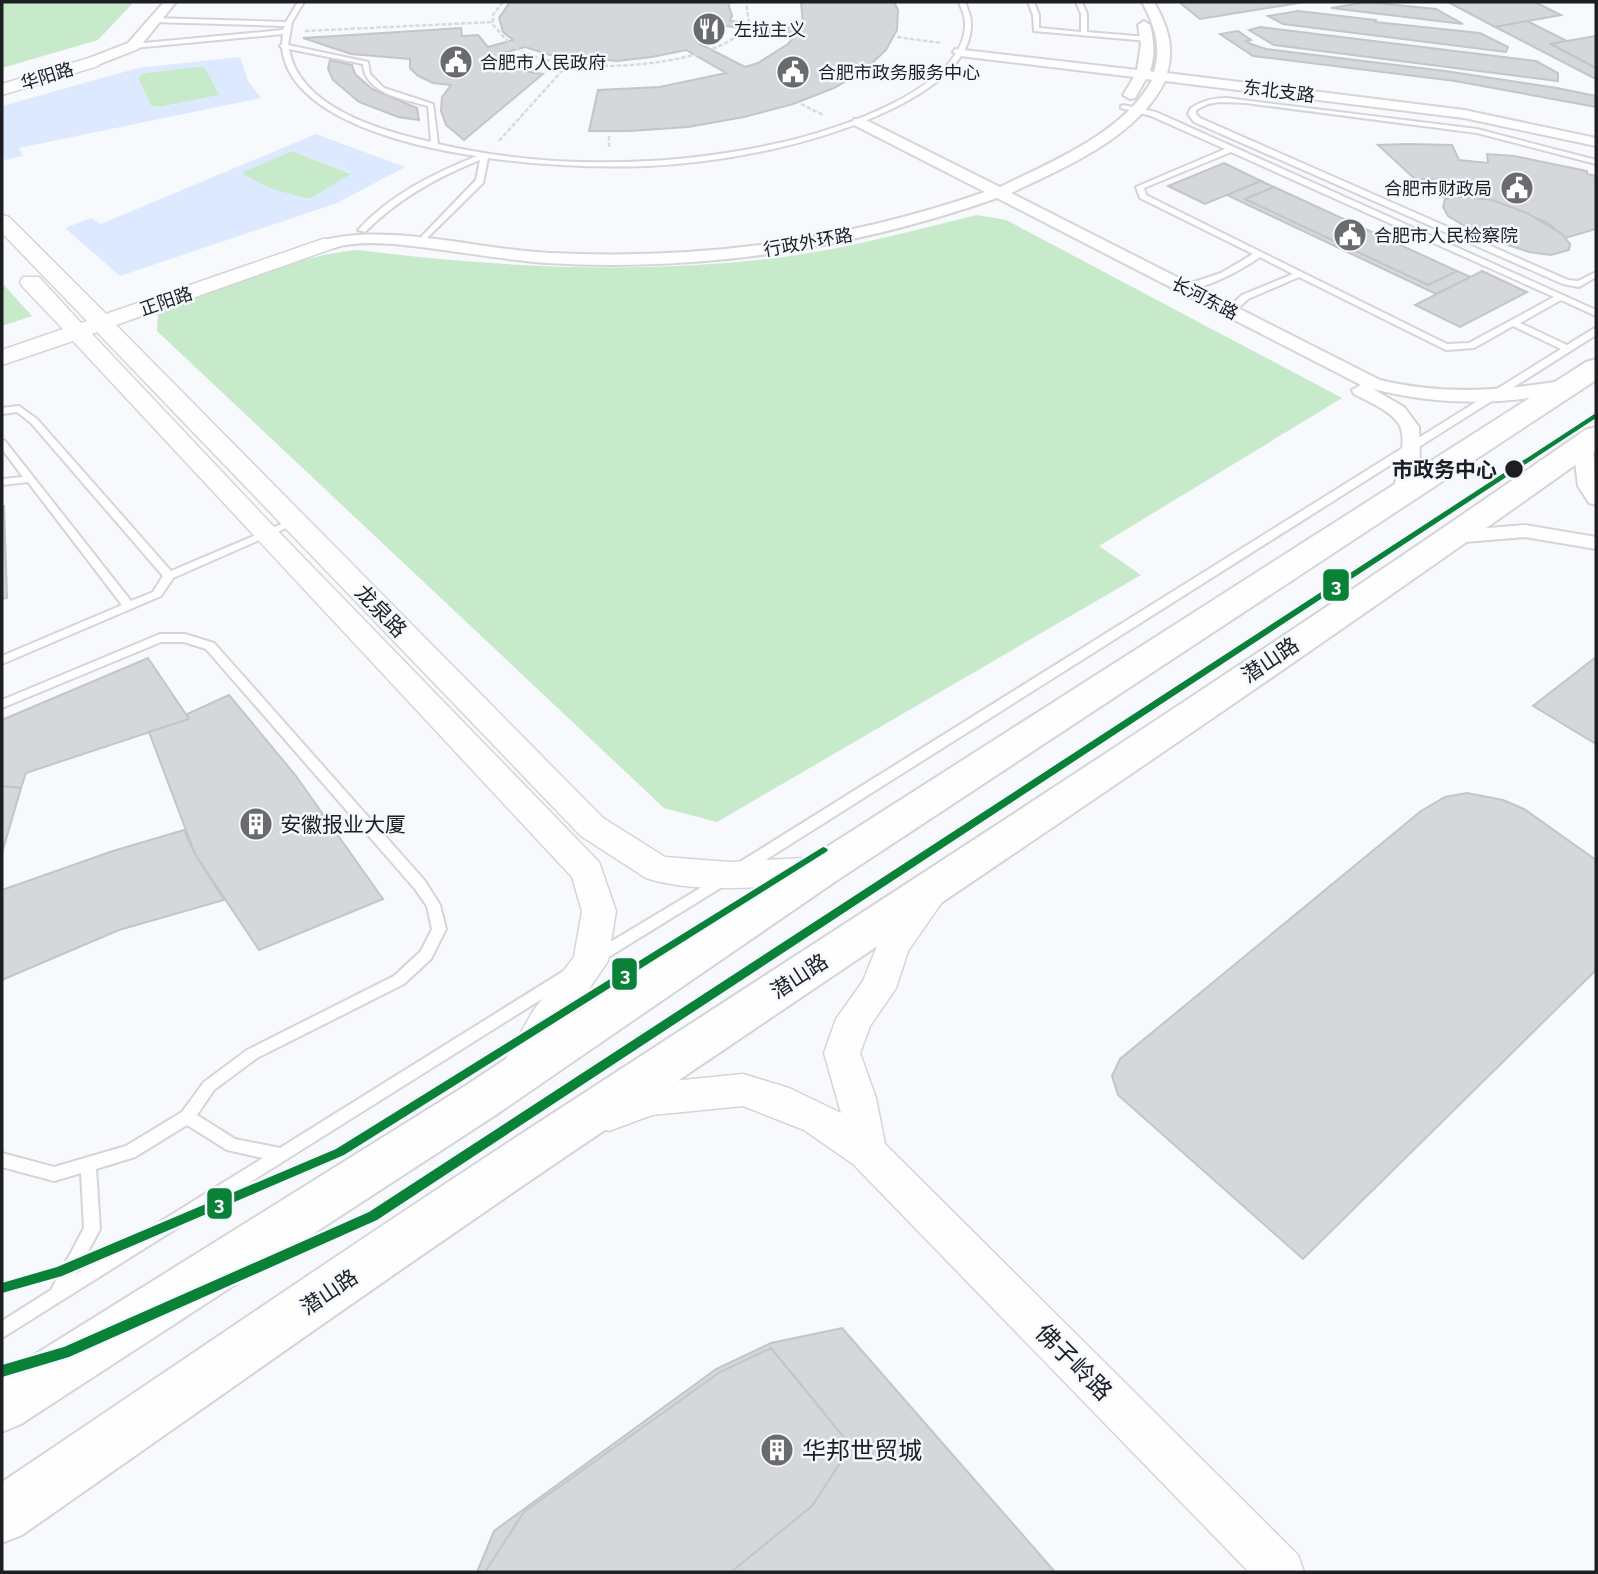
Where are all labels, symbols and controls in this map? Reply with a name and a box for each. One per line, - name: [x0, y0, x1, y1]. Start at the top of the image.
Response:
- restaurant icon: 左拉主义: [690, 10, 728, 48]
- place label: 左拉主义: [734, 19, 806, 40]
- public building icon: 合肥市人民政府: [437, 43, 475, 81]
- place label: 合肥市人民政府: [480, 52, 606, 73]
- public building icon: 合肥市政务服务中心: [774, 53, 812, 91]
- street label: 华阳路: [18, 58, 76, 94]
- place label: 合肥市政务服务中心: [818, 62, 980, 83]
- street label: 东北支路: [1242, 76, 1316, 106]
- public building icon: 合肥市财政局: [1498, 169, 1536, 207]
- place label: 合肥市财政局: [1384, 178, 1492, 199]
- public building icon: 合肥市人民检察院: [1331, 216, 1369, 254]
- street label: 行政外环路: [762, 224, 854, 260]
- place label: 合肥市人民检察院: [1374, 225, 1518, 246]
- street label: 长河东路: [1168, 272, 1242, 324]
- street label: 正阳路: [137, 282, 195, 320]
- place label: 市政务中心: [1392, 457, 1497, 482]
- marker: 市政务中心: [1503, 458, 1525, 480]
- line badge: 3: [1322, 568, 1350, 602]
- text: 3: [1331, 574, 1341, 596]
- street label: 龙泉路: [350, 580, 412, 642]
- street label: 潜山路: [1237, 632, 1303, 688]
- building icon: 安徽报业大厦: [237, 805, 275, 843]
- place label: 安徽报业大厦: [280, 812, 406, 837]
- street label: 潜山路: [766, 948, 832, 1004]
- line badge: 3: [611, 957, 638, 991]
- text: 3: [620, 963, 630, 985]
- line badge: 3: [206, 1187, 233, 1220]
- text: 3: [214, 1192, 224, 1214]
- street label: 潜山路: [296, 1264, 362, 1320]
- street label: 佛子岭路: [1030, 1318, 1118, 1406]
- building icon: 华邦世贸城: [758, 1431, 796, 1469]
- place label: 华邦世贸城: [802, 1436, 922, 1465]

